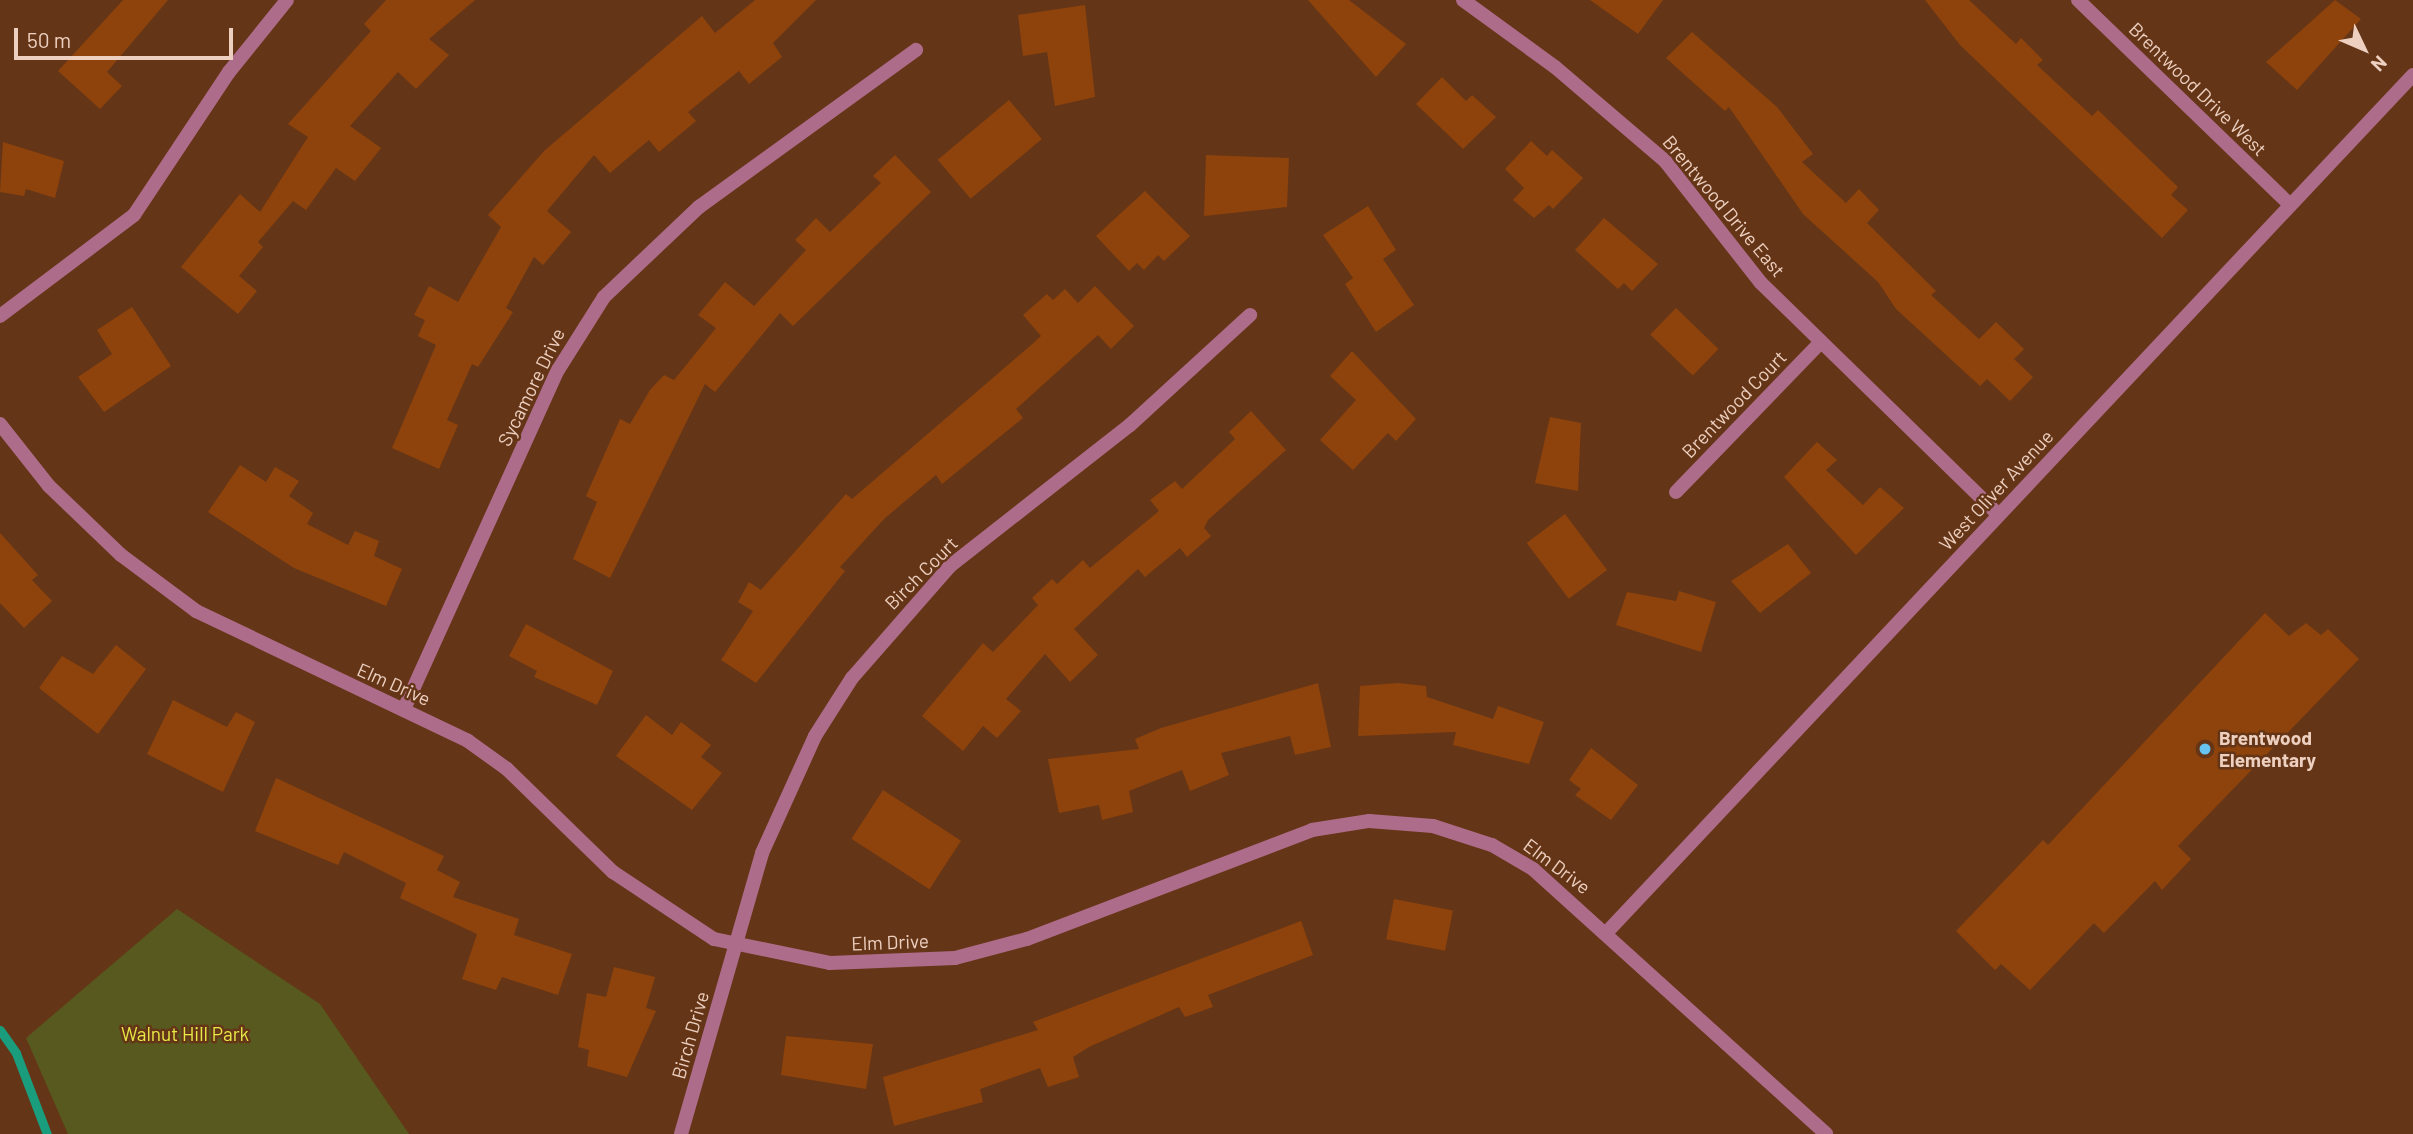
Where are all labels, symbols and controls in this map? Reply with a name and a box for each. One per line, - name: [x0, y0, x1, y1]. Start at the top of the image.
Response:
- scale bar: [18, 14, 236, 58]
- north arrow: [2329, 14, 2399, 84]
- street label: Brentwood Drive West: [2125, 18, 2271, 160]
- text: 50 m: [27, 27, 71, 52]
- text: N: [2367, 51, 2392, 76]
- street label: Brentwood Drive East: [1658, 131, 1790, 281]
- street label: Sycamore Drive: [493, 324, 569, 450]
- street label: Brentwood Court: [1677, 346, 1791, 462]
- street label: West Oliver Avenue: [1934, 425, 2058, 555]
- street label: Birch Court: [880, 532, 962, 614]
- street label: Elm Drive: [354, 658, 434, 710]
- place label: Brentwood Elementary: [2219, 727, 2316, 771]
- marker: Brentwood Elementary: [2197, 741, 2213, 757]
- street label: Elm Drive: [1519, 834, 1595, 898]
- street label: Elm Drive: [851, 929, 929, 955]
- street label: Birch Drive: [667, 989, 713, 1081]
- park label: Walnut Hill Park: [121, 1023, 249, 1045]

